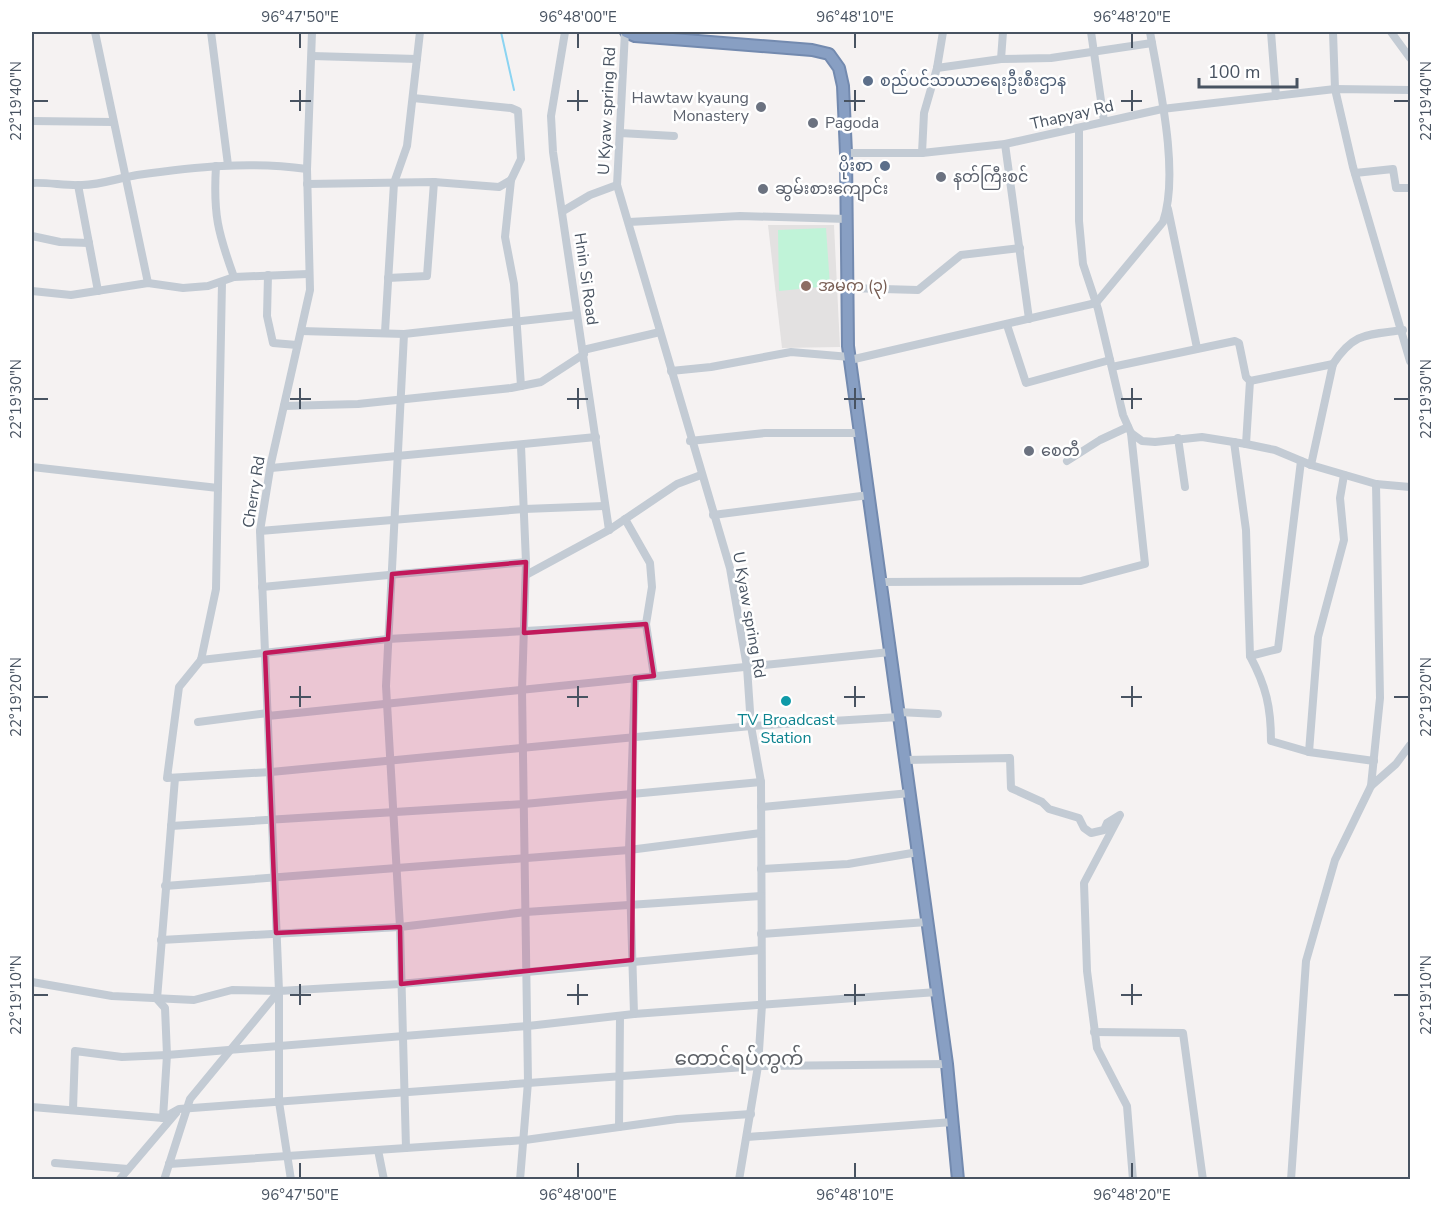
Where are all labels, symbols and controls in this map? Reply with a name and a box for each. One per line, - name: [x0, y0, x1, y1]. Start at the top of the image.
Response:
- text: 96°47'50"E: [261, 7, 339, 27]
- text: 96°48'00"E: [539, 7, 617, 27]
- text: 96°48'10"E: [816, 7, 894, 27]
- text: 96°48'20"E: [1093, 7, 1171, 27]
- street label: U Kyaw spring Rd: [593, 46, 621, 176]
- scale bar: [1199, 51, 1296, 89]
- text: 100 m: [1208, 60, 1260, 84]
- text: 22°19'40"N: [6, 61, 26, 141]
- text: 22°19'40"N: [1416, 61, 1436, 141]
- place label: စည်ပင်သာယာရေးဦးစီးဌာန: [880, 69, 1066, 94]
- marker: စည်ပင်သာယာရေးဦးစီးဌာန: [861, 74, 875, 88]
- place label: Hawtaw kyaung Monastery: [632, 87, 750, 127]
- street label: Thapyay Rd: [1028, 95, 1116, 135]
- marker: Hawtaw kyaung Monastery: [754, 100, 768, 114]
- place label: Pagoda: [825, 112, 879, 134]
- marker: Pagoda: [806, 116, 820, 130]
- place label: ပိုးစာ: [839, 155, 873, 180]
- marker: ပိုးစာ: [878, 159, 892, 173]
- place label: နတ်ကြီးစင်: [953, 165, 1028, 190]
- marker: နတ်ကြီးစင်: [934, 170, 948, 184]
- place label: ဆွမ်းစားကျောင်း: [775, 177, 888, 202]
- marker: ဆွမ်းစားကျောင်း: [756, 182, 770, 196]
- street label: Hnin Si Road: [569, 231, 603, 327]
- place label: အမက (၃): [818, 275, 888, 299]
- marker: အမက (၃): [799, 279, 813, 293]
- text: 22°19'30"N: [6, 359, 26, 439]
- text: 22°19'30"N: [1416, 359, 1436, 439]
- place label: စေတီ: [1041, 440, 1080, 462]
- marker: စေတီ: [1022, 444, 1036, 458]
- street label: Cherry Rd: [237, 454, 271, 530]
- street label: U Kyaw spring Rd: [727, 550, 771, 680]
- text: 22°19'20"N: [6, 657, 26, 737]
- text: 22°19'20"N: [1416, 657, 1436, 737]
- marker: TV Broadcast Station: [779, 694, 793, 708]
- place label: TV Broadcast Station: [737, 709, 835, 749]
- text: 22°19'10"N: [6, 955, 26, 1035]
- text: 22°19'10"N: [1416, 955, 1436, 1035]
- district label: တောင်ရပ်ကွက်: [674, 1044, 804, 1074]
- text: 96°47'50"E: [261, 1185, 339, 1205]
- text: 96°48'00"E: [539, 1185, 617, 1205]
- text: 96°48'10"E: [816, 1185, 894, 1205]
- text: 96°48'20"E: [1093, 1185, 1171, 1205]

